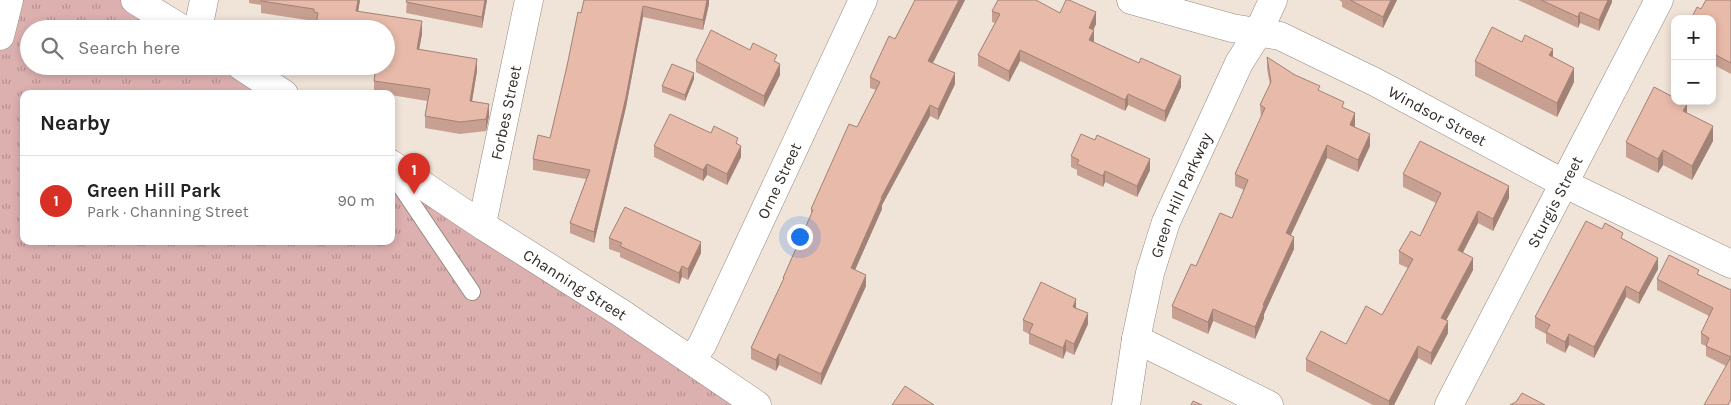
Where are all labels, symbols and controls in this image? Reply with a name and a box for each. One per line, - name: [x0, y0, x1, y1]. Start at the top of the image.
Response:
- map controls: [1671, 15, 1716, 105]
- button: +: [1671, 15, 1716, 60]
- search box: [20, 20, 395, 75]
- icon: search: [38, 34, 66, 62]
- text: Search here: [78, 37, 180, 59]
- button: −: [1671, 60, 1716, 105]
- street label: Forbes Street: [486, 63, 525, 162]
- street label: Windsor Street: [1385, 81, 1490, 150]
- text: Nearby: [40, 111, 110, 135]
- street label: Green Hill Parkway: [1146, 129, 1216, 260]
- street label: Orne Street: [753, 140, 805, 222]
- pin: 1: [398, 153, 430, 194]
- street label: Sturgis Street: [1523, 153, 1586, 251]
- text: Green Hill Park: [87, 180, 221, 202]
- text: 1: [53, 191, 59, 210]
- text: 90 m: [337, 191, 375, 210]
- text: Park · Channing Street: [87, 202, 249, 221]
- your location: [787, 224, 813, 250]
- street label: Channing Street: [520, 244, 631, 324]

